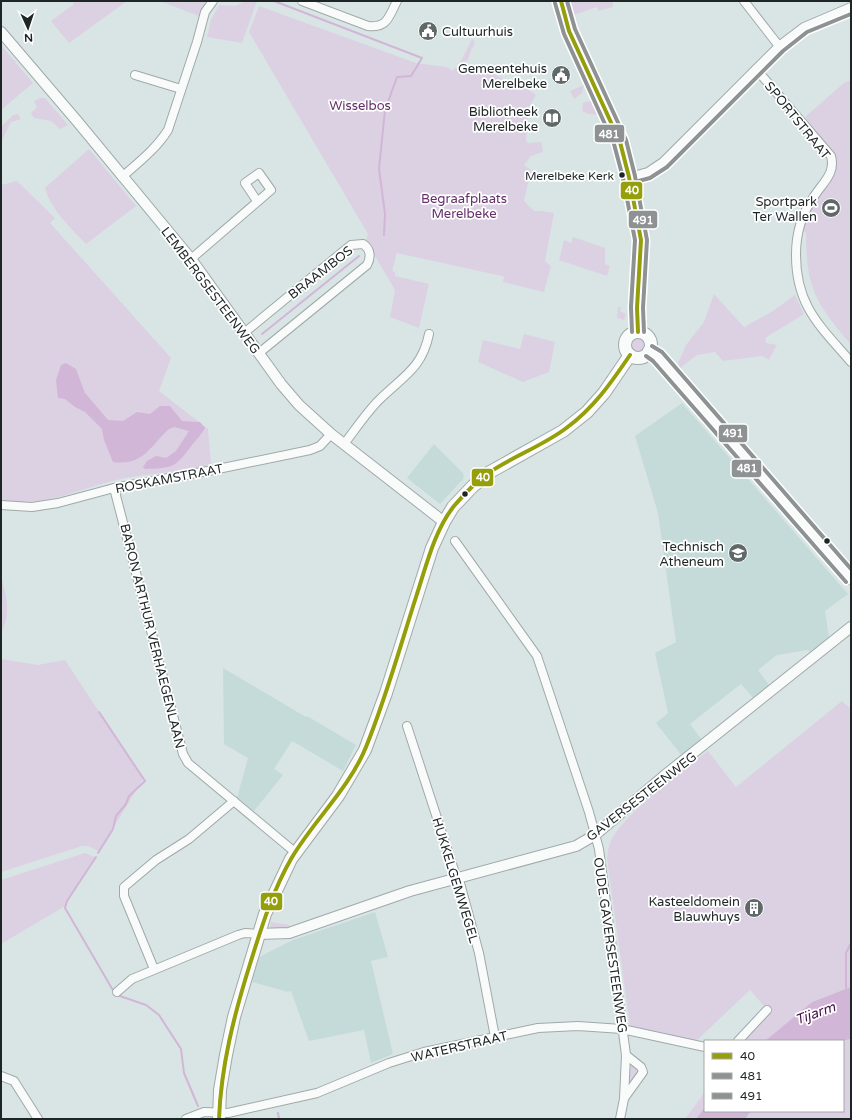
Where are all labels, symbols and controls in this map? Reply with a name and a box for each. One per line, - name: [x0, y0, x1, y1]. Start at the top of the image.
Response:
- north arrow: [8, 8, 48, 48]
- public building icon: Cultuurhuis: [417, 20, 439, 42]
- place label: Cultuurhuis: [442, 24, 513, 40]
- text: N: [24, 31, 33, 44]
- place label: Gemeentehuis Merelbeke: [458, 61, 547, 92]
- public building icon: Gemeentehuis Merelbeke: [550, 64, 572, 86]
- street label: SPORTSTRAAT: [761, 79, 834, 163]
- park label: Wisselbos: [329, 98, 391, 114]
- place label: Bibliotheek Merelbeke: [469, 104, 538, 135]
- library icon: Bibliotheek Merelbeke: [541, 107, 563, 129]
- line badge: 481: [594, 124, 625, 143]
- text: 481: [599, 128, 619, 141]
- place label: Merelbeke Kerk: [525, 169, 614, 183]
- marker: Merelbeke Kerk: [617, 170, 627, 180]
- line badge: 40: [620, 181, 643, 200]
- text: 40: [625, 184, 639, 197]
- park label: Begraafplaats Merelbeke: [421, 191, 507, 222]
- place label: Sportpark Ter Wallen: [753, 194, 817, 225]
- sports icon: Sportpark Ter Wallen: [820, 197, 842, 219]
- line badge: 491: [628, 210, 658, 229]
- text: 491: [633, 214, 653, 227]
- street label: LEMBERGSESTEENWEG: [157, 224, 263, 357]
- street label: BRAAMBOS: [285, 243, 356, 303]
- line badge: 491: [718, 424, 748, 443]
- text: 491: [723, 427, 743, 440]
- line badge: 481: [731, 459, 762, 478]
- street label: ROSKAMSTRAAT: [114, 461, 225, 497]
- text: 481: [737, 462, 757, 475]
- line badge: 40: [471, 468, 494, 487]
- text: 40: [476, 471, 490, 484]
- unlabelled marker: [460, 489, 470, 499]
- street label: BARON ARTHUR VERHAEGENLAAN: [116, 522, 188, 750]
- unlabelled marker: [822, 536, 832, 546]
- place label: Technisch Atheneum: [659, 539, 724, 570]
- school or university icon: Technisch Atheneum: [727, 542, 749, 564]
- street label: GAVERSESTEENWEG: [583, 749, 700, 845]
- street label: HUKKELGEMWEGEL: [428, 816, 482, 946]
- street label: OUDE GAVERSESTEENWEG: [590, 856, 630, 1034]
- line badge: 40: [260, 892, 283, 911]
- place label: Kasteeldomein Blauwhuys: [648, 894, 740, 925]
- text: 40: [264, 895, 278, 908]
- building icon: Kasteeldomein Blauwhuys: [743, 897, 765, 919]
- water label: Tijarm: [793, 998, 839, 1029]
- street label: WATERSTRAAT: [409, 1028, 509, 1066]
- legend: [704, 1040, 844, 1112]
- text: 40: [740, 1049, 756, 1063]
- text: 481: [740, 1069, 763, 1083]
- text: 491: [740, 1089, 763, 1103]

